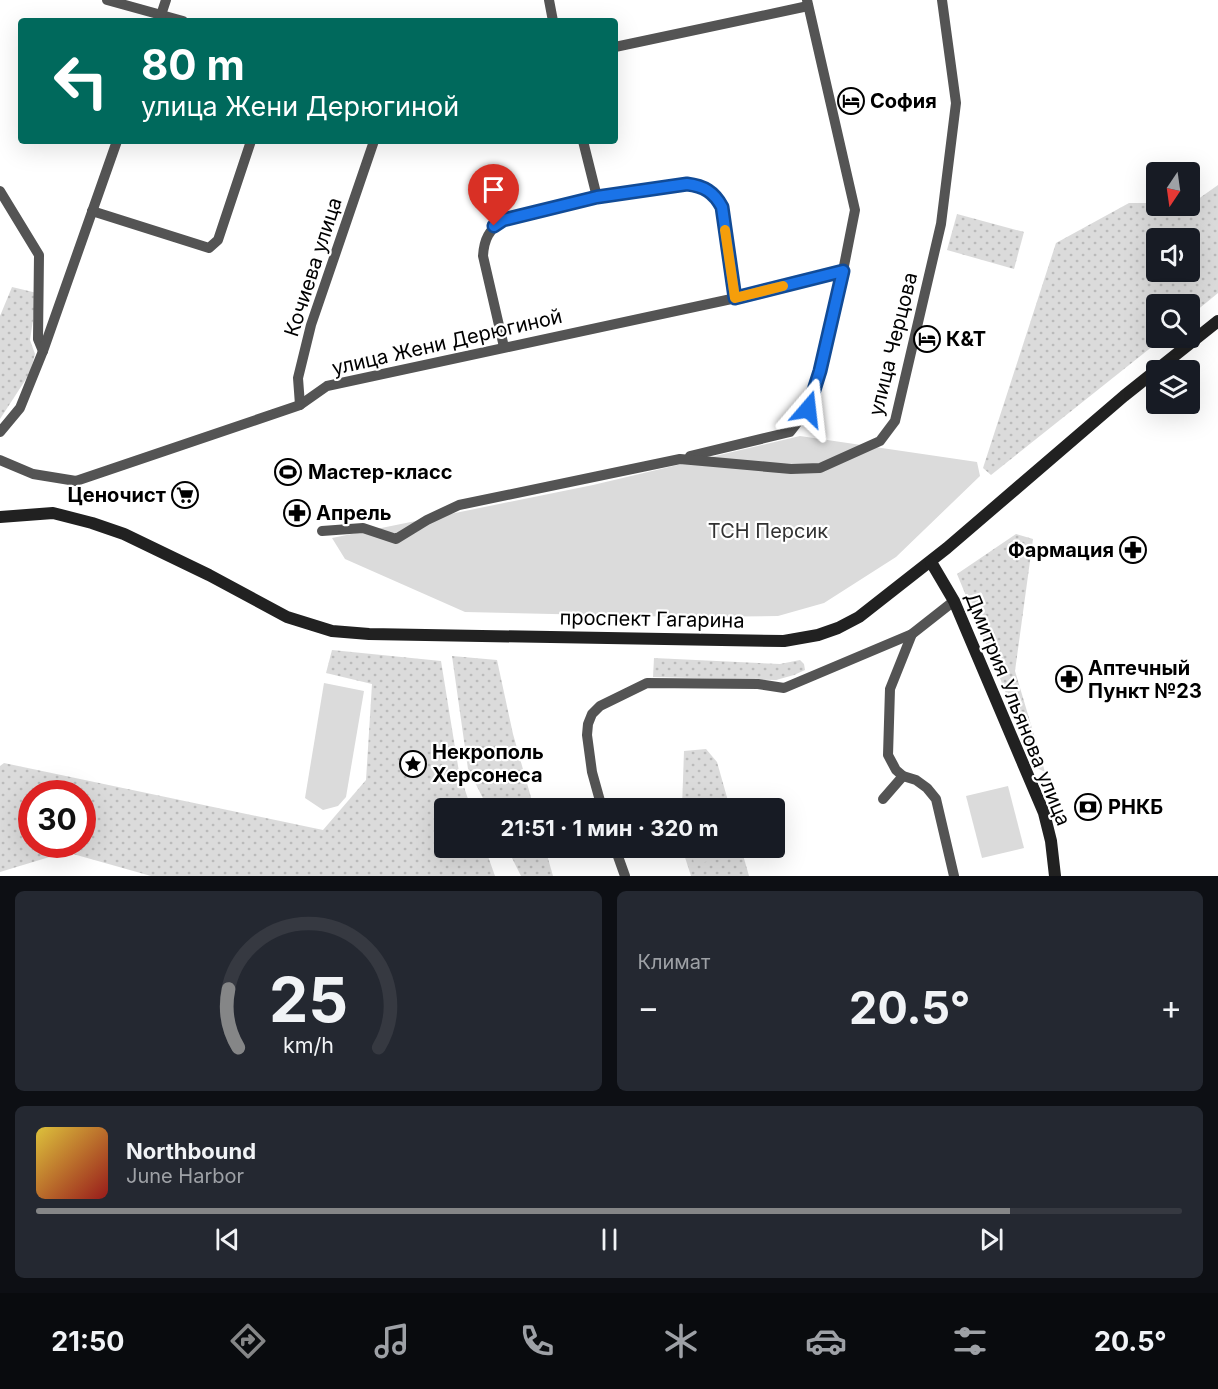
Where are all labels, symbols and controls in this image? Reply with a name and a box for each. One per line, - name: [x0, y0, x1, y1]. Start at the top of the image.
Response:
- text: 80 m: [141, 39, 245, 90]
- icon: left: [42, 42, 120, 120]
- hotel icon: София: [836, 86, 866, 116]
- place label: София: [870, 89, 937, 113]
- text: улица Жени Дерюгиной: [141, 90, 459, 123]
- north arrow: [1146, 162, 1200, 216]
- map controls: [1146, 162, 1200, 414]
- pin: [468, 164, 519, 226]
- icon: arrive: [477, 173, 510, 206]
- street label: Кочиева улица: [279, 194, 347, 340]
- button: sound: [1146, 228, 1200, 282]
- street label: улица Черцова: [864, 270, 922, 418]
- button: search: [1146, 294, 1200, 348]
- street label: улица Жени Дерюгиной: [329, 304, 565, 380]
- hotel icon: К&Т: [912, 324, 942, 354]
- place label: К&Т: [946, 327, 986, 351]
- button: layers: [1146, 360, 1200, 414]
- position arrow: [776, 377, 840, 441]
- sports icon: Мастер-класс: [273, 457, 303, 487]
- place label: Мастер-класс: [308, 460, 453, 484]
- supermarket icon: Ценочист: [170, 480, 200, 510]
- place label: Ценочист: [67, 483, 166, 507]
- pharmacy icon: Апрель: [282, 498, 312, 528]
- place label: Апрель: [316, 501, 392, 525]
- park label: ТСН Персик: [708, 519, 828, 543]
- pharmacy icon: Фармация: [1118, 535, 1148, 565]
- place label: Фармация: [1008, 538, 1114, 562]
- street label: Дмитрия Ульянова улица: [960, 589, 1076, 829]
- street label: проспект Гагарина: [559, 605, 745, 633]
- place label: Аптечный Пункт №23: [1088, 656, 1202, 703]
- pharmacy icon: Аптечный Пункт №23: [1054, 664, 1084, 694]
- place label: Некрополь Херсонеса: [432, 740, 544, 787]
- place icon: Некрополь Херсонеса: [398, 749, 428, 779]
- speed limit sign: 30: [18, 780, 96, 858]
- bank icon: РНКБ: [1073, 792, 1103, 822]
- place label: РНКБ: [1108, 795, 1163, 819]
- text: 21:51 · 1 мин · 320 m: [501, 815, 718, 841]
- text: Климат: [638, 950, 710, 974]
- text: 25: [269, 962, 348, 1037]
- text: 20.5°: [849, 980, 970, 1035]
- text: −: [638, 987, 659, 1027]
- text: +: [1160, 987, 1182, 1027]
- text: km/h: [283, 1032, 334, 1058]
- text: Northbound: [126, 1138, 256, 1164]
- text: June Harbor: [126, 1164, 244, 1188]
- icon: previous: [211, 1223, 244, 1256]
- icon: pause: [593, 1223, 626, 1256]
- icon: next: [975, 1223, 1008, 1256]
- icon: directions: [227, 1320, 269, 1362]
- icon: music: [371, 1320, 413, 1362]
- icon: phone: [516, 1320, 558, 1362]
- icon: climate: [660, 1320, 702, 1362]
- icon: car: [805, 1320, 847, 1362]
- icon: filters: [949, 1320, 991, 1362]
- text: 21:50: [51, 1325, 124, 1358]
- text: 20.5°: [1094, 1325, 1167, 1358]

